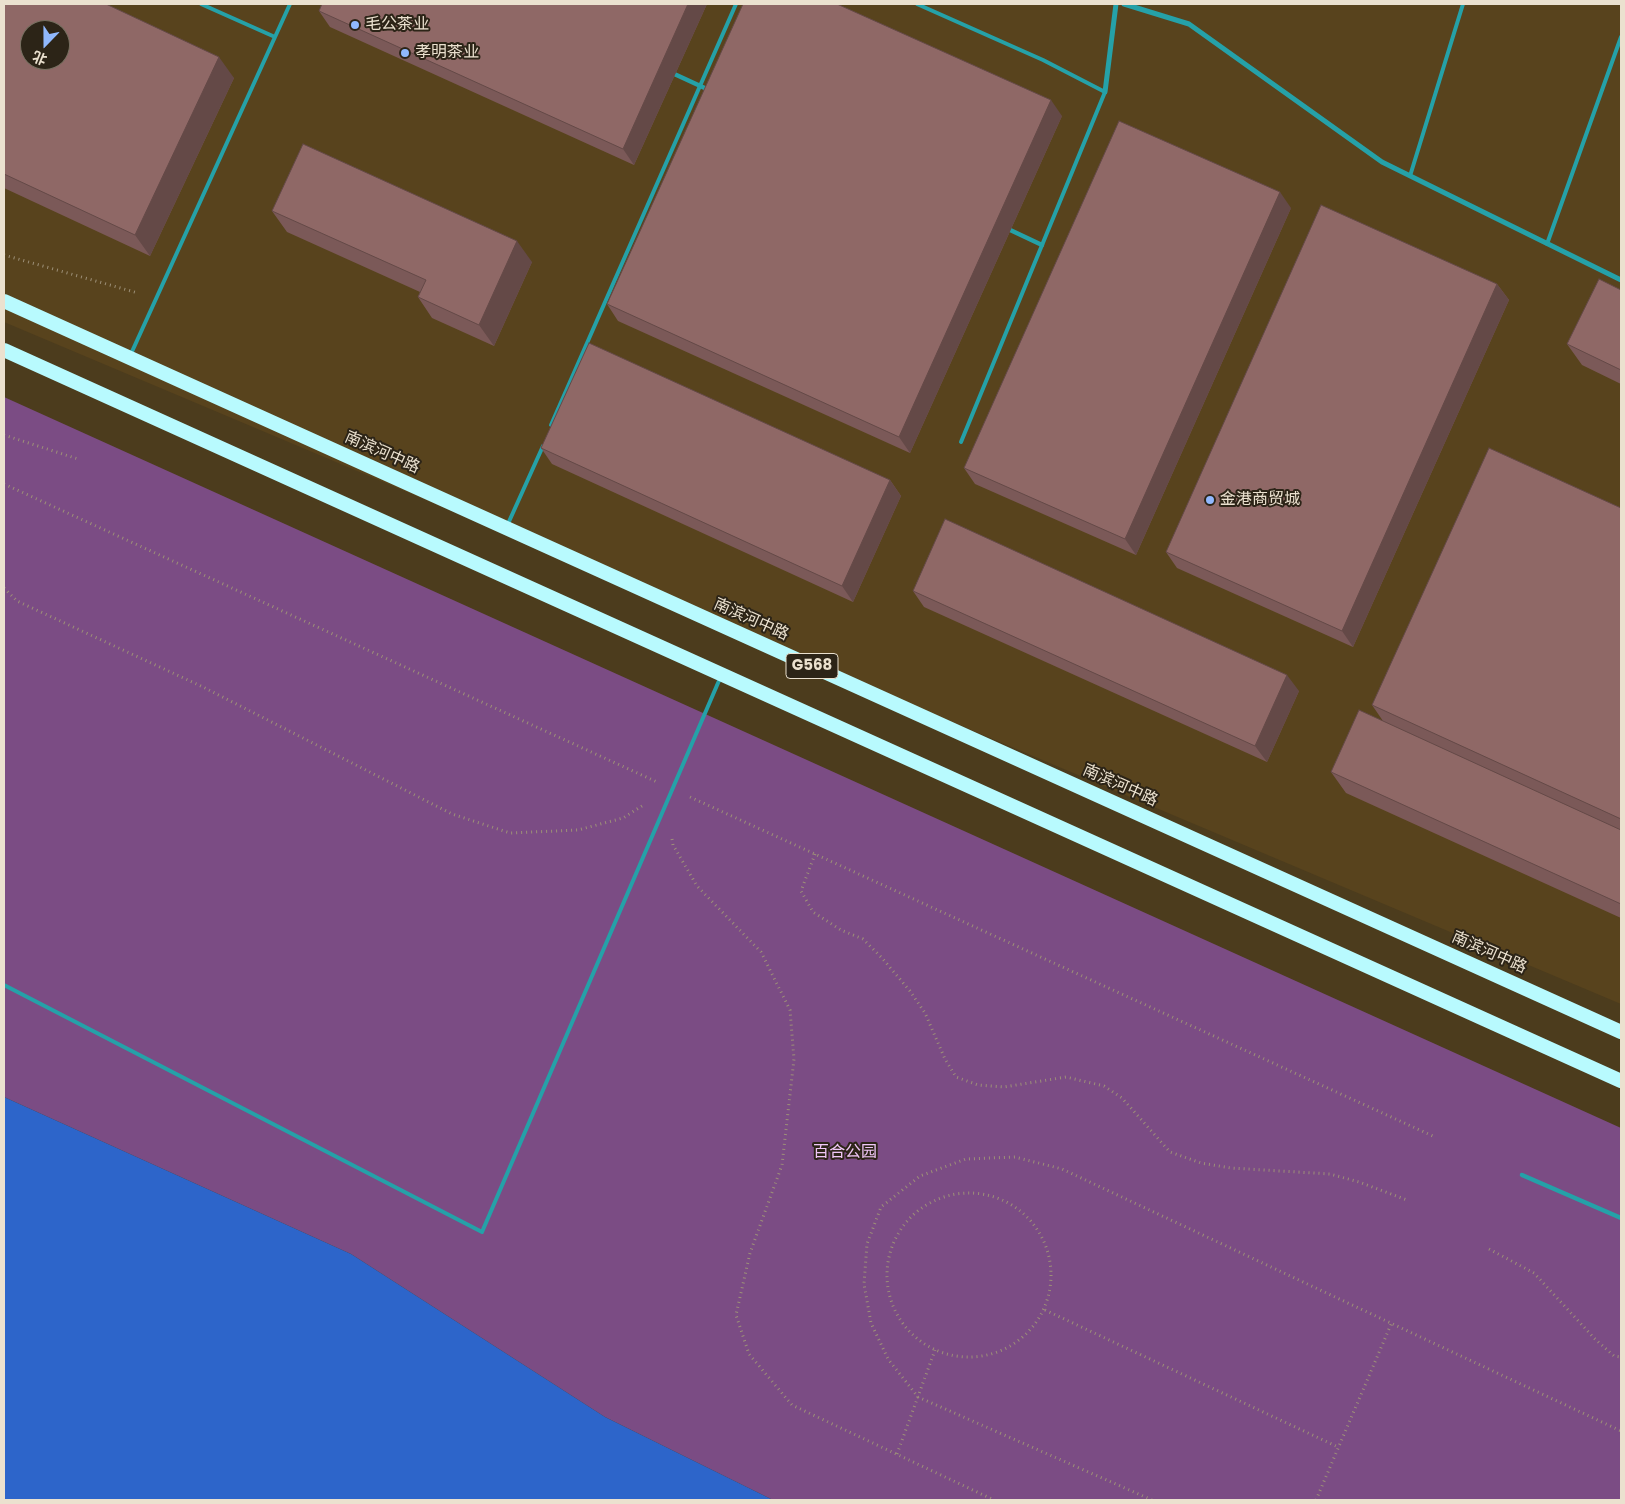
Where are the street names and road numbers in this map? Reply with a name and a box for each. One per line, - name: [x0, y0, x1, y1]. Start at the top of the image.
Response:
- street label: 南滨河中路: [342, 428, 422, 478]
- street label: 南滨河中路: [711, 595, 791, 645]
- road number: G568: [786, 654, 838, 678]
- street label: 南滨河中路: [1080, 761, 1160, 811]
- street label: 南滨河中路: [1449, 928, 1529, 978]

